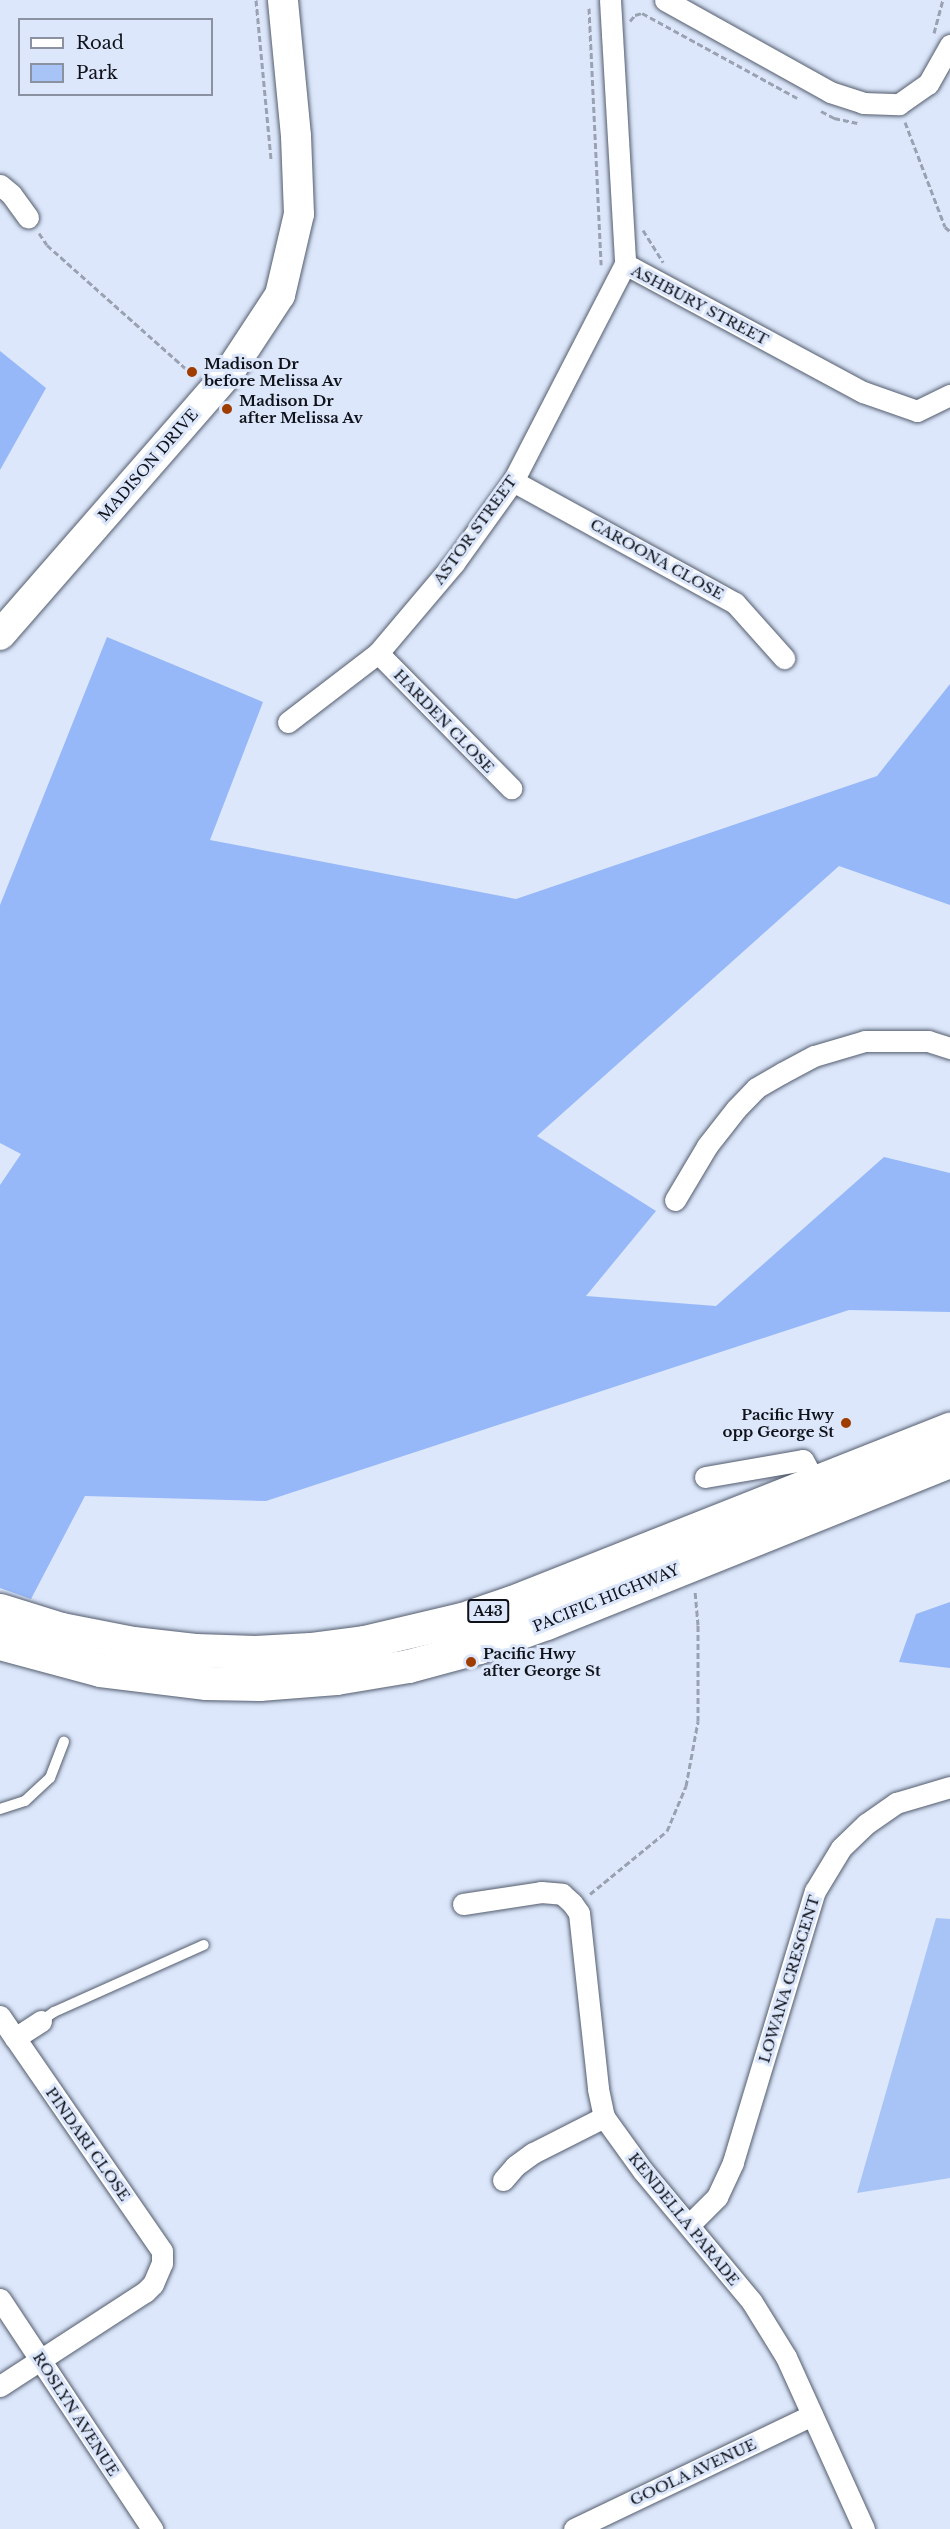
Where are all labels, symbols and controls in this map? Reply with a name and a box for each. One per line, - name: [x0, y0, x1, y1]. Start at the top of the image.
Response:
- legend: [18, 18, 213, 96]
- text: Road: [76, 32, 124, 54]
- text: Park: [76, 62, 118, 84]
- street label: ASHBURY STREET: [628, 261, 772, 349]
- place label: Madison Dr before Melissa Av: [204, 354, 343, 389]
- marker: Madison Dr before Melissa Av: [185, 365, 199, 379]
- place label: Madison Dr after Melissa Av: [239, 391, 364, 426]
- marker: Madison Dr after Melissa Av: [220, 402, 234, 416]
- street label: MADISON DRIVE: [94, 405, 202, 525]
- street label: ASTOR STREET: [429, 472, 521, 588]
- street label: CAROONA CLOSE: [587, 515, 727, 603]
- street label: HARDEN CLOSE: [390, 666, 498, 776]
- place label: Pacific Hwy opp George St: [723, 1405, 834, 1440]
- marker: Pacific Hwy opp George St: [839, 1416, 853, 1430]
- street label: PACIFIC HIGHWAY: [530, 1560, 682, 1636]
- road number: A43: [467, 1600, 509, 1622]
- place label: Pacific Hwy after George St: [483, 1644, 601, 1679]
- marker: Pacific Hwy after George St: [464, 1655, 478, 1669]
- street label: LOWANA CRESCENT: [755, 1893, 823, 2065]
- street label: PINDARI CLOSE: [42, 2084, 134, 2204]
- street label: KENDELLA PARADE: [625, 2149, 743, 2289]
- street label: ROSLYN AVENUE: [29, 2349, 123, 2479]
- street label: GOOLA AVENUE: [626, 2435, 760, 2509]

